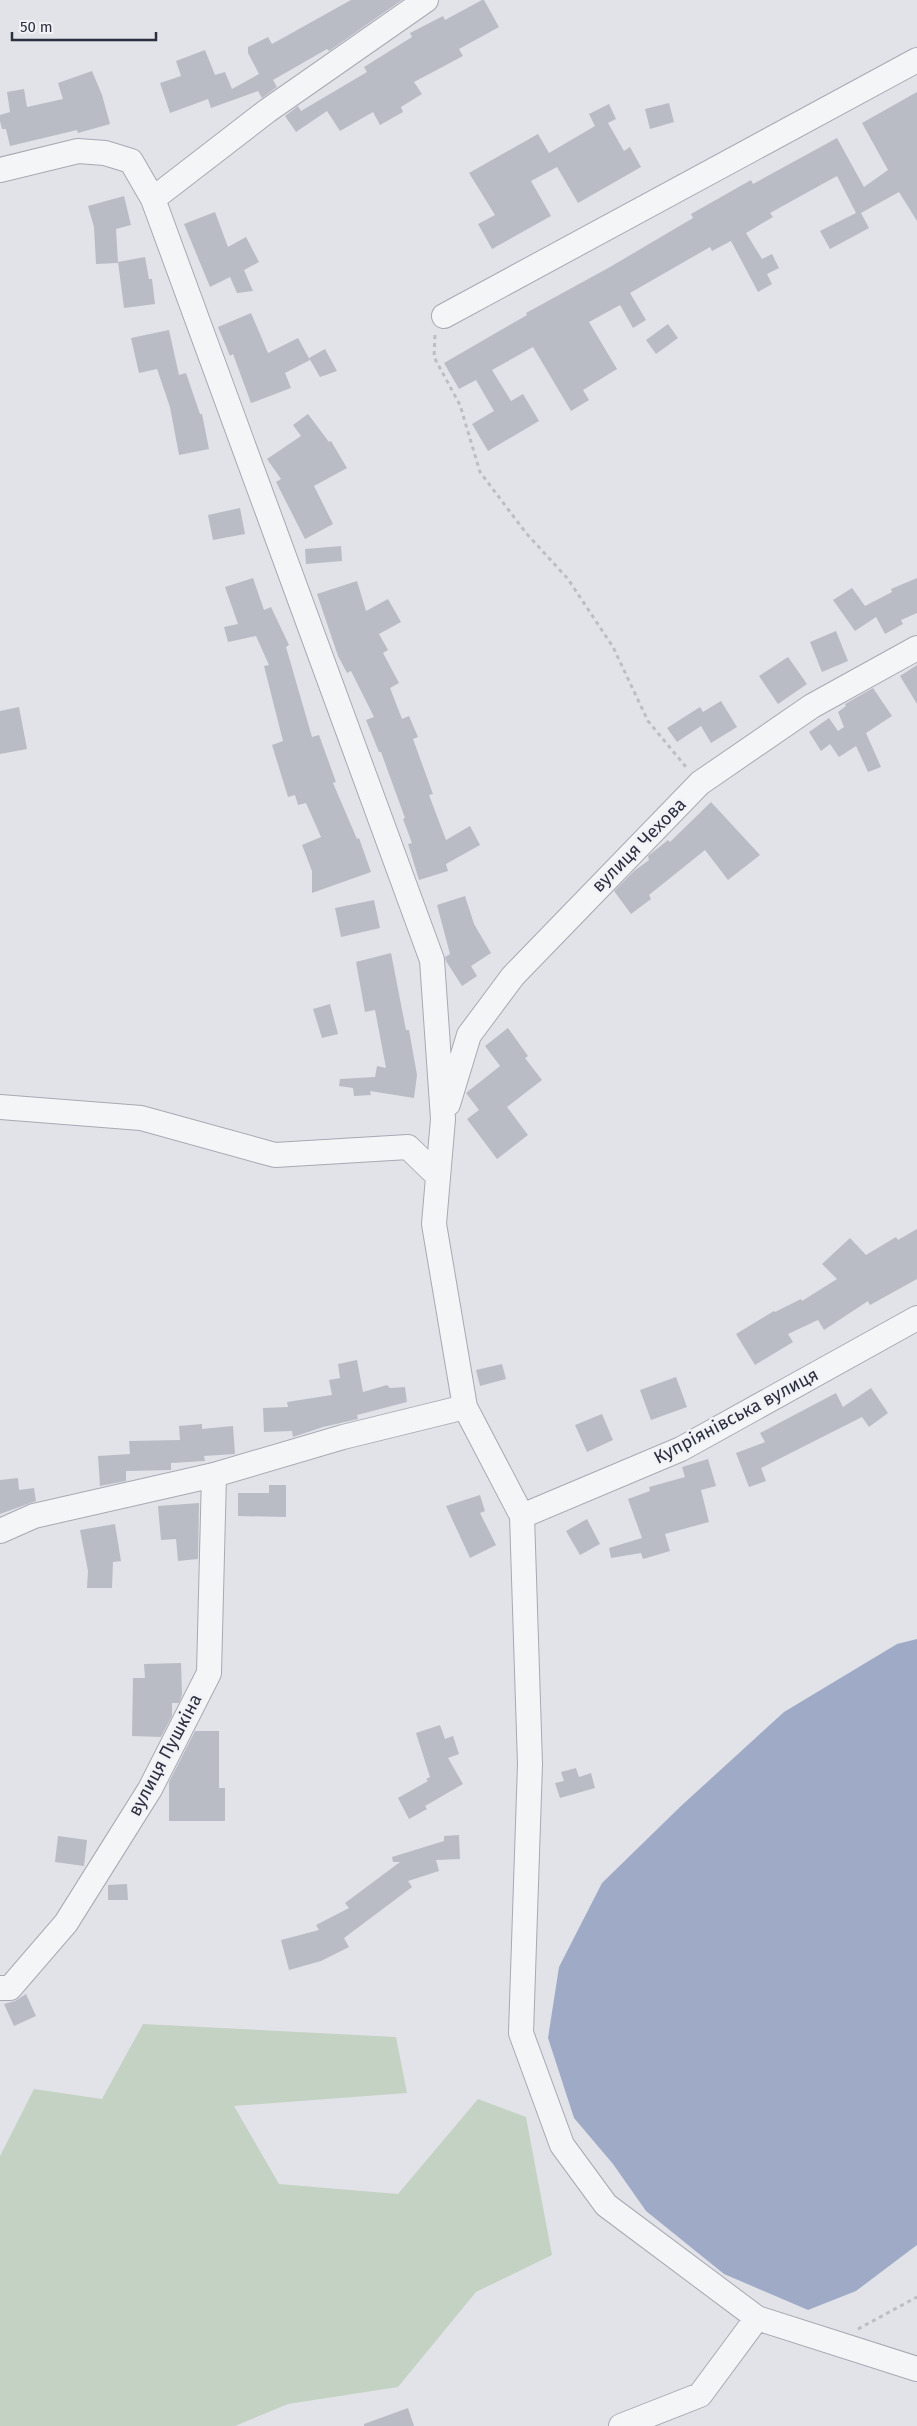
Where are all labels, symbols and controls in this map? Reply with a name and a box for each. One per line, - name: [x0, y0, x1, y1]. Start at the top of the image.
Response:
- scale bar: [12, 10, 156, 42]
- text: 50 m: [20, 18, 53, 36]
- street label: вулиця Чехова: [587, 793, 691, 897]
- street label: Купріянівська вулиця: [650, 1363, 822, 1469]
- street label: вулиця Пушкіна: [124, 1690, 206, 1820]

